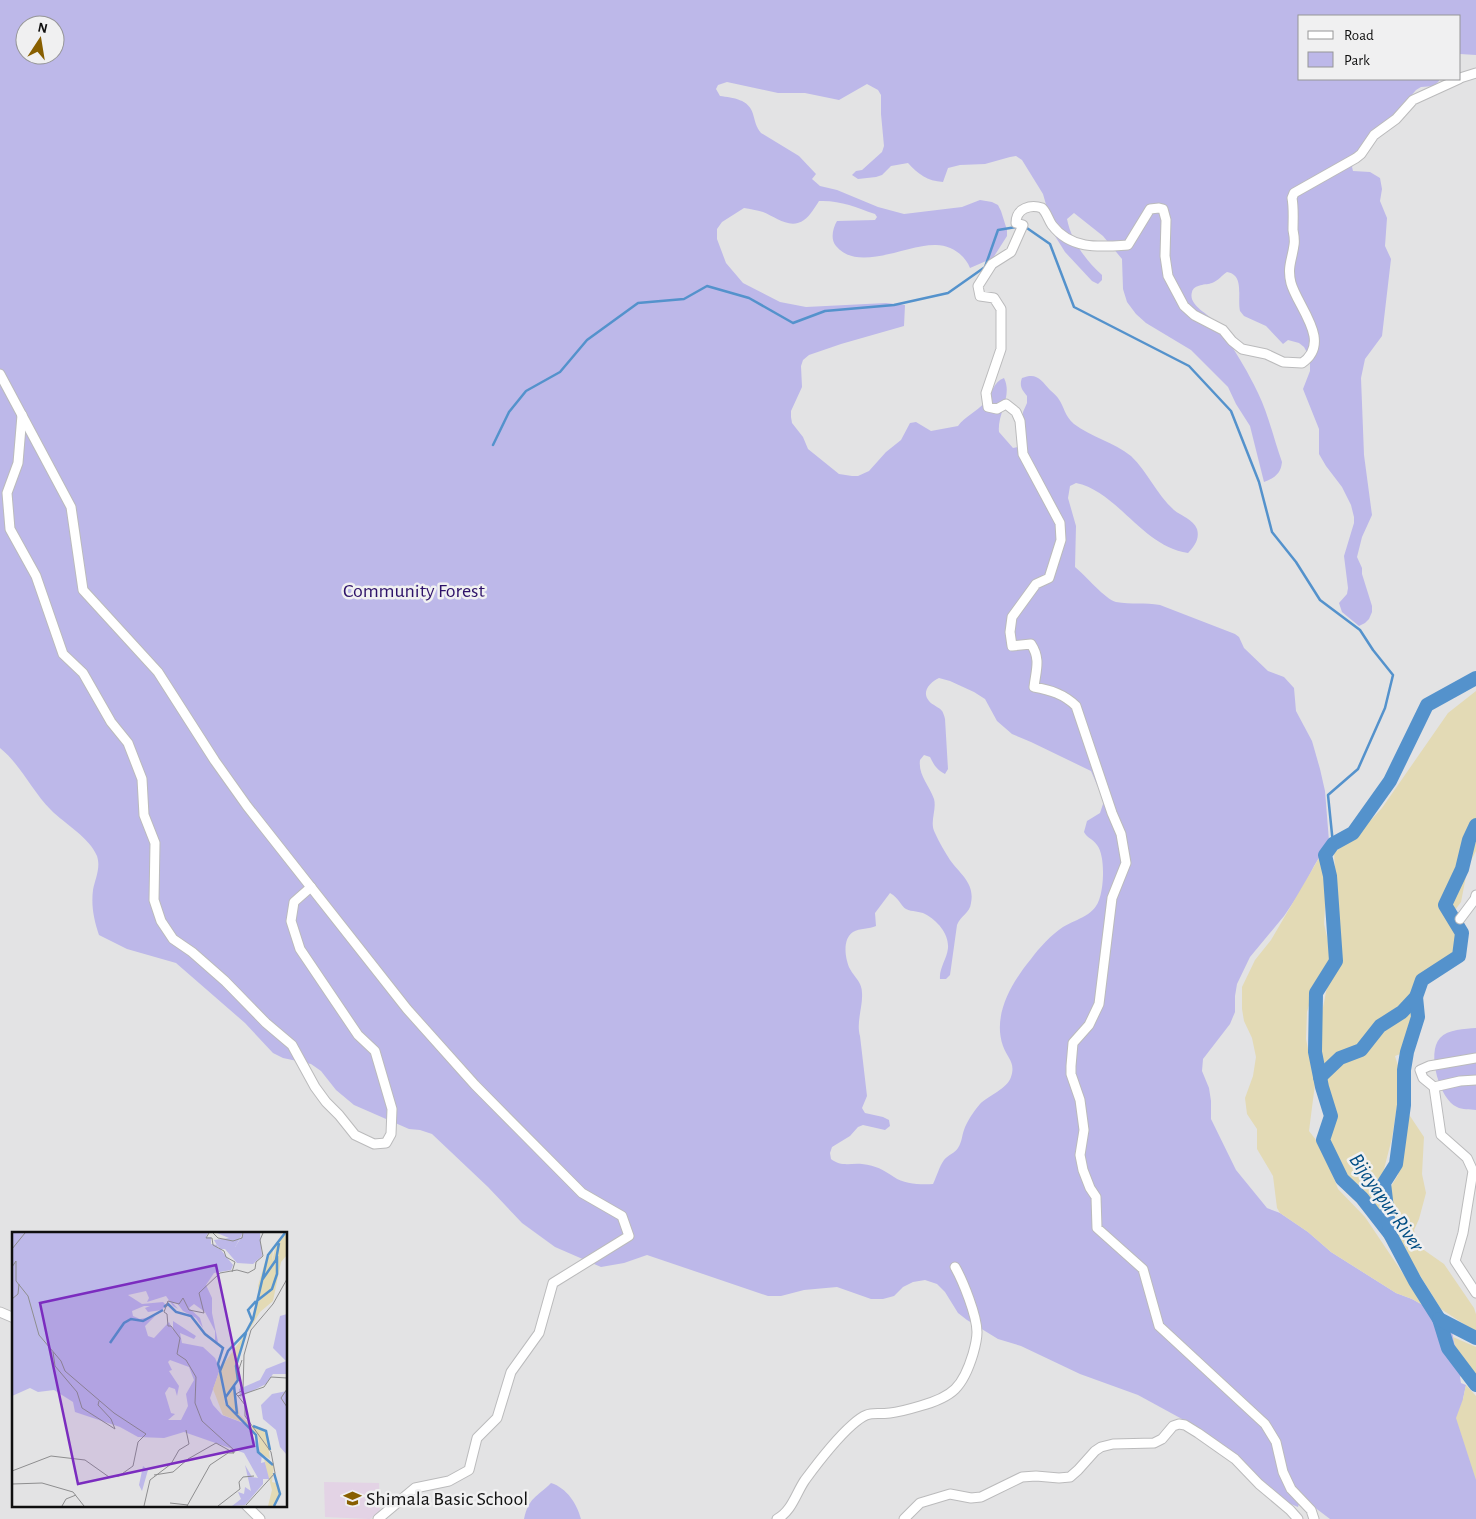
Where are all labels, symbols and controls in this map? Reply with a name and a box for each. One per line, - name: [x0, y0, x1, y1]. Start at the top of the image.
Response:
- north arrow: [15, 15, 65, 65]
- legend: [1298, 15, 1461, 80]
- text: N: [36, 20, 49, 36]
- text: Road: [1344, 28, 1374, 43]
- text: Park: [1344, 53, 1370, 68]
- park label: Community Forest: [343, 581, 486, 601]
- water label: Bijayapur River: [1344, 1149, 1429, 1257]
- inset map: [12, 1232, 288, 1506]
- school or university icon: Shimala Basic School: [342, 1488, 362, 1508]
- place label: Shimala Basic School: [366, 1489, 528, 1509]

